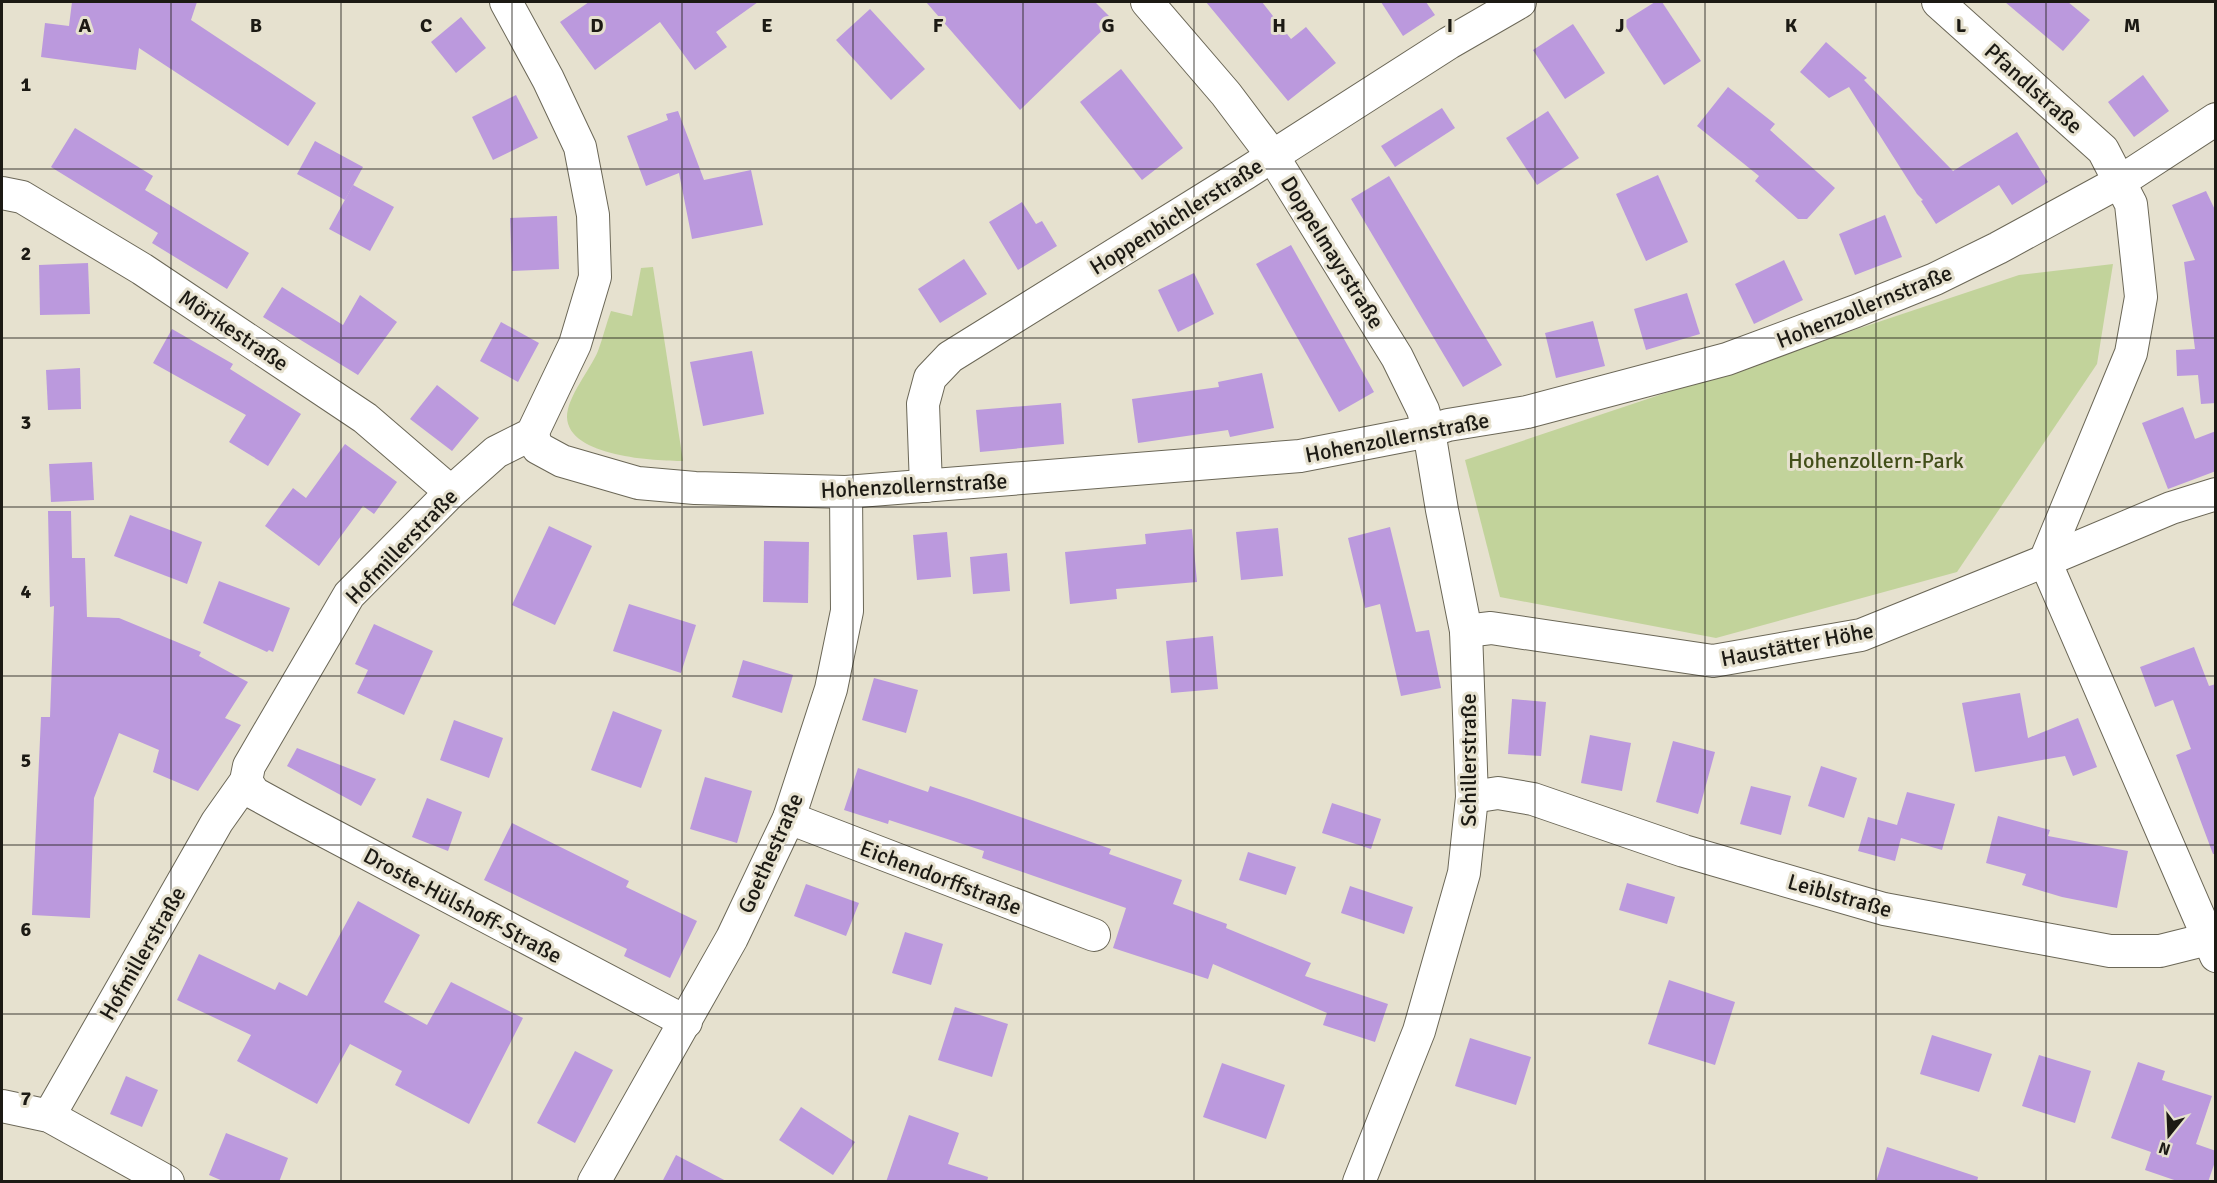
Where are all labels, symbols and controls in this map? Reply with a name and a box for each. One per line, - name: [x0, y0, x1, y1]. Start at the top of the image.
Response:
- text: A: [79, 13, 92, 38]
- text: B: [250, 13, 262, 38]
- text: C: [420, 13, 432, 38]
- text: D: [590, 13, 604, 38]
- text: E: [761, 13, 773, 38]
- text: F: [933, 13, 944, 38]
- text: G: [1101, 13, 1115, 38]
- text: H: [1272, 13, 1286, 38]
- text: I: [1447, 13, 1453, 38]
- text: J: [1615, 13, 1625, 38]
- text: K: [1785, 13, 1798, 38]
- text: L: [1956, 13, 1967, 38]
- text: M: [2124, 13, 2140, 38]
- street label: Pfandlstraße: [1979, 37, 2088, 139]
- text: 1: [21, 72, 32, 97]
- street label: Hoppenbichlerstraße: [1085, 152, 1268, 281]
- street label: Doppelmayrstraße: [1275, 171, 1390, 333]
- text: 2: [21, 241, 31, 266]
- street label: Hohenzollernstraße: [1772, 259, 1956, 354]
- street label: Mörikestraße: [174, 284, 294, 377]
- street label: Hohenzollernstraße: [1303, 406, 1491, 469]
- text: 3: [21, 410, 31, 435]
- park label: Hohenzollern-Park: [1788, 447, 1964, 474]
- street label: Hohenzollernstraße: [820, 467, 1008, 504]
- street label: Hofmillerstraße: [340, 483, 463, 610]
- text: 4: [21, 579, 32, 604]
- street label: Haustätter Höhe: [1719, 616, 1876, 673]
- street label: Schillerstraße: [1455, 693, 1482, 827]
- text: 5: [21, 748, 31, 773]
- street label: Goethestraße: [732, 789, 809, 917]
- street label: Eichendorffstraße: [856, 834, 1025, 921]
- street label: Droste-Hülshoff-Straße: [359, 842, 567, 969]
- street label: Leiblstraße: [1785, 868, 1895, 923]
- street label: Hofmillerstraße: [93, 882, 192, 1025]
- text: 6: [21, 917, 32, 942]
- text: 7: [21, 1086, 32, 1111]
- north arrow: [2139, 1105, 2199, 1165]
- text: N: [2156, 1137, 2173, 1160]

